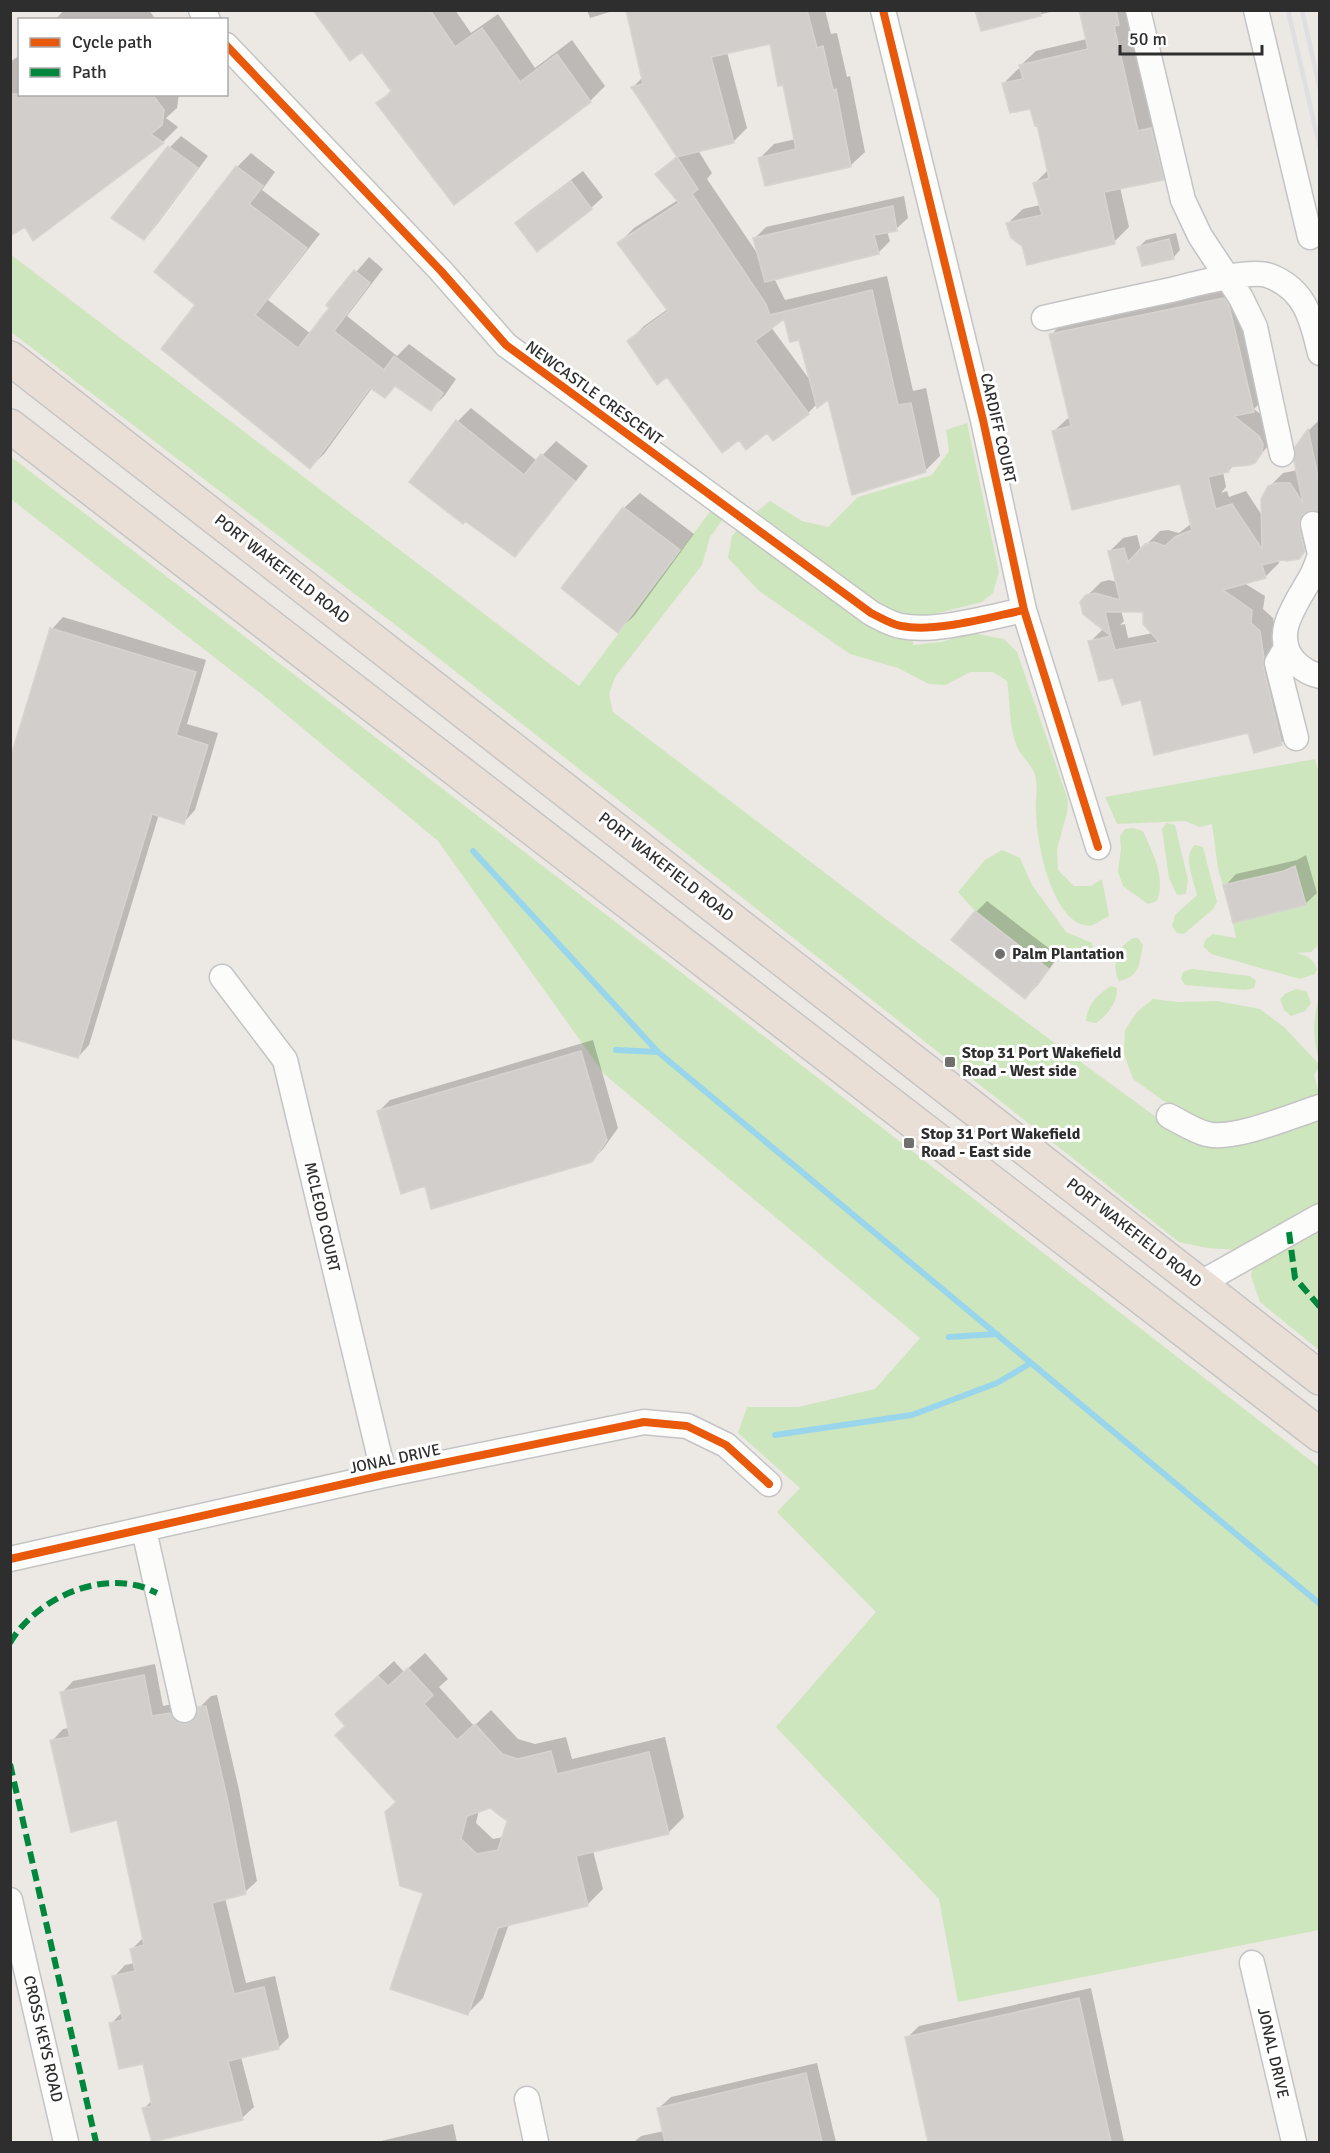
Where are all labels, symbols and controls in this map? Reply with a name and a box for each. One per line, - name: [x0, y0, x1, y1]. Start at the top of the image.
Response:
- legend: [18, 18, 228, 96]
- scale bar: [1120, 18, 1262, 56]
- text: 50 m: [1129, 28, 1167, 50]
- text: Cycle path: [72, 31, 152, 53]
- text: Path: [72, 61, 107, 83]
- street label: NEWCASTLE CRESCENT: [522, 337, 667, 450]
- street label: CARDIFF COURT: [976, 371, 1020, 485]
- street label: PORT WAKEFIELD ROAD: [210, 510, 354, 628]
- street label: PORT WAKEFIELD ROAD: [594, 808, 738, 926]
- place label: Palm Plantation: [1012, 944, 1124, 964]
- marker: Palm Plantation: [993, 947, 1007, 961]
- place label: Stop 31 Port Wakefield Road - West side: [962, 1043, 1122, 1081]
- marker: Stop 31 Port Wakefield Road - West side: [943, 1055, 957, 1069]
- place label: Stop 31 Port Wakefield Road - East side: [921, 1124, 1081, 1162]
- marker: Stop 31 Port Wakefield Road - East side: [902, 1136, 916, 1150]
- street label: MCLEOD COURT: [300, 1160, 344, 1274]
- street label: PORT WAKEFIELD ROAD: [1062, 1174, 1206, 1292]
- street label: JONAL DRIVE: [348, 1440, 442, 1478]
- street label: CROSS KEYS ROAD: [19, 1974, 67, 2104]
- street label: JONAL DRIVE: [1253, 2006, 1293, 2100]

